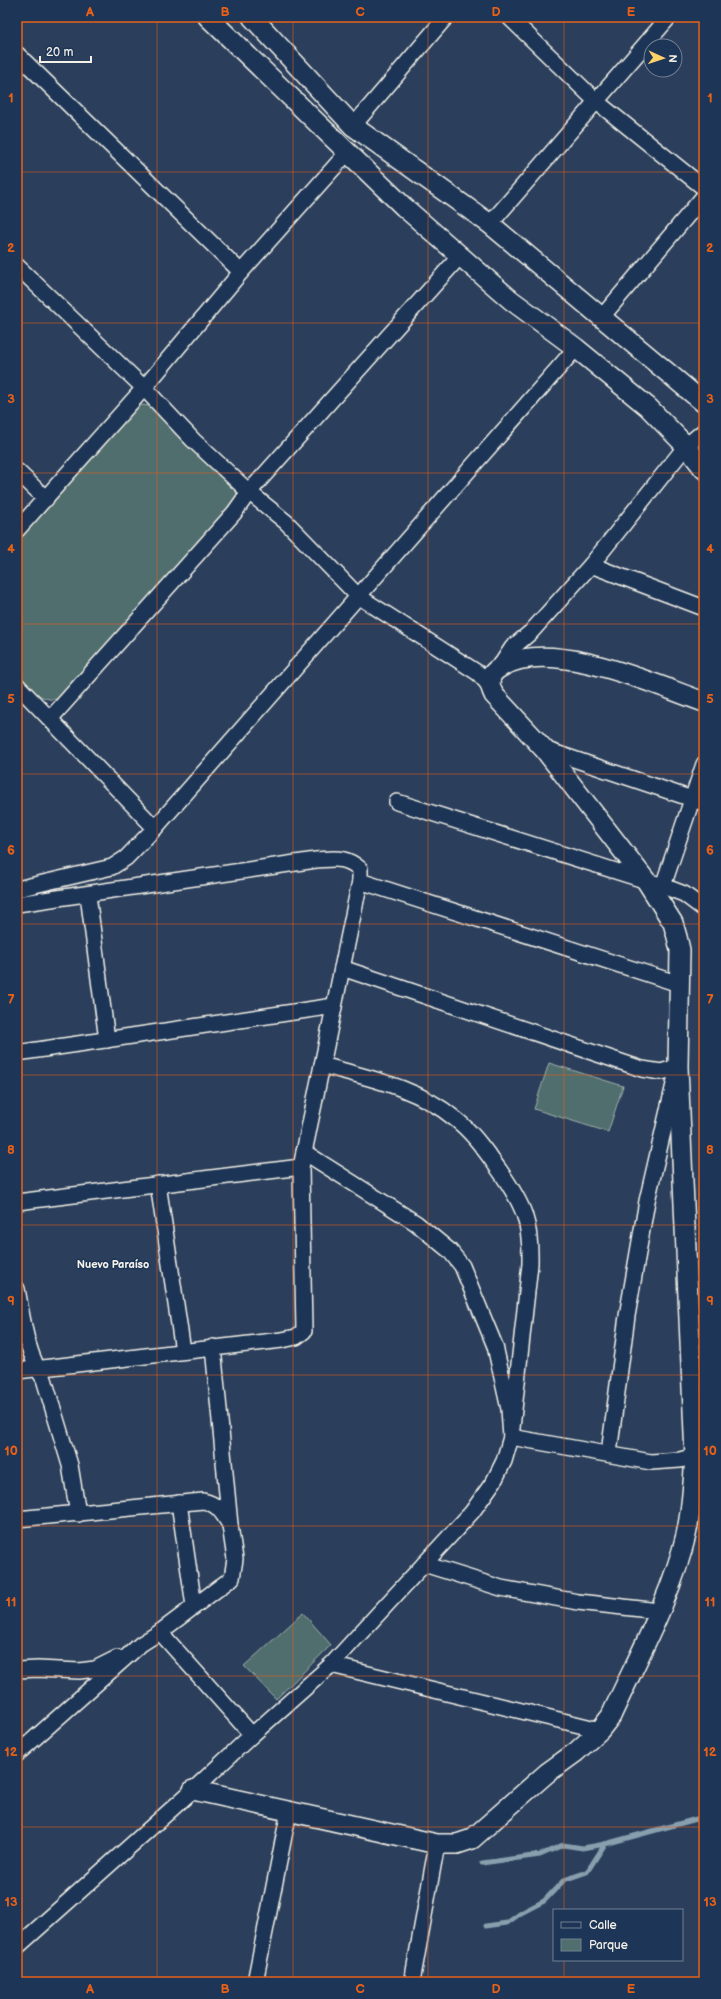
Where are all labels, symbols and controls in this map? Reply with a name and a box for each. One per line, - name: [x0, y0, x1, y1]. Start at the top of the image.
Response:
- text: A: [85, 4, 94, 20]
- text: B: [220, 4, 230, 20]
- text: C: [355, 4, 365, 20]
- text: D: [491, 4, 501, 20]
- text: E: [627, 4, 636, 20]
- scale bar: [40, 38, 91, 64]
- north arrow: [643, 38, 683, 78]
- text: 20 m: [46, 45, 73, 60]
- text: N: [666, 54, 679, 63]
- text: 1: [8, 90, 14, 106]
- text: 1: [707, 90, 713, 106]
- text: 2: [7, 240, 15, 256]
- text: 2: [706, 240, 714, 256]
- text: 3: [7, 391, 15, 407]
- text: 3: [706, 391, 714, 407]
- text: 4: [7, 541, 15, 557]
- text: 4: [706, 541, 714, 557]
- text: 5: [7, 691, 15, 707]
- text: 5: [706, 691, 714, 707]
- text: 6: [7, 842, 15, 858]
- text: 6: [706, 842, 714, 858]
- text: 7: [7, 992, 15, 1008]
- text: 7: [706, 992, 714, 1008]
- text: 8: [7, 1142, 15, 1158]
- text: 8: [706, 1142, 714, 1158]
- district label: Nuevo Paraíso: [77, 1258, 149, 1271]
- text: 9: [7, 1293, 15, 1309]
- text: 9: [706, 1293, 714, 1309]
- text: 10: [4, 1443, 18, 1459]
- text: 10: [703, 1443, 717, 1459]
- text: 11: [6, 1594, 16, 1610]
- text: 11: [705, 1594, 715, 1610]
- text: 12: [4, 1744, 18, 1760]
- text: 12: [703, 1744, 717, 1760]
- text: 13: [4, 1894, 18, 1910]
- text: 13: [703, 1894, 717, 1910]
- legend: [553, 1909, 683, 1961]
- text: Calle: [589, 1918, 617, 1933]
- text: Parque: [589, 1938, 628, 1953]
- text: A: [85, 1981, 94, 1997]
- text: B: [220, 1981, 230, 1997]
- text: C: [355, 1981, 365, 1997]
- text: D: [491, 1981, 501, 1997]
- text: E: [627, 1981, 636, 1997]

